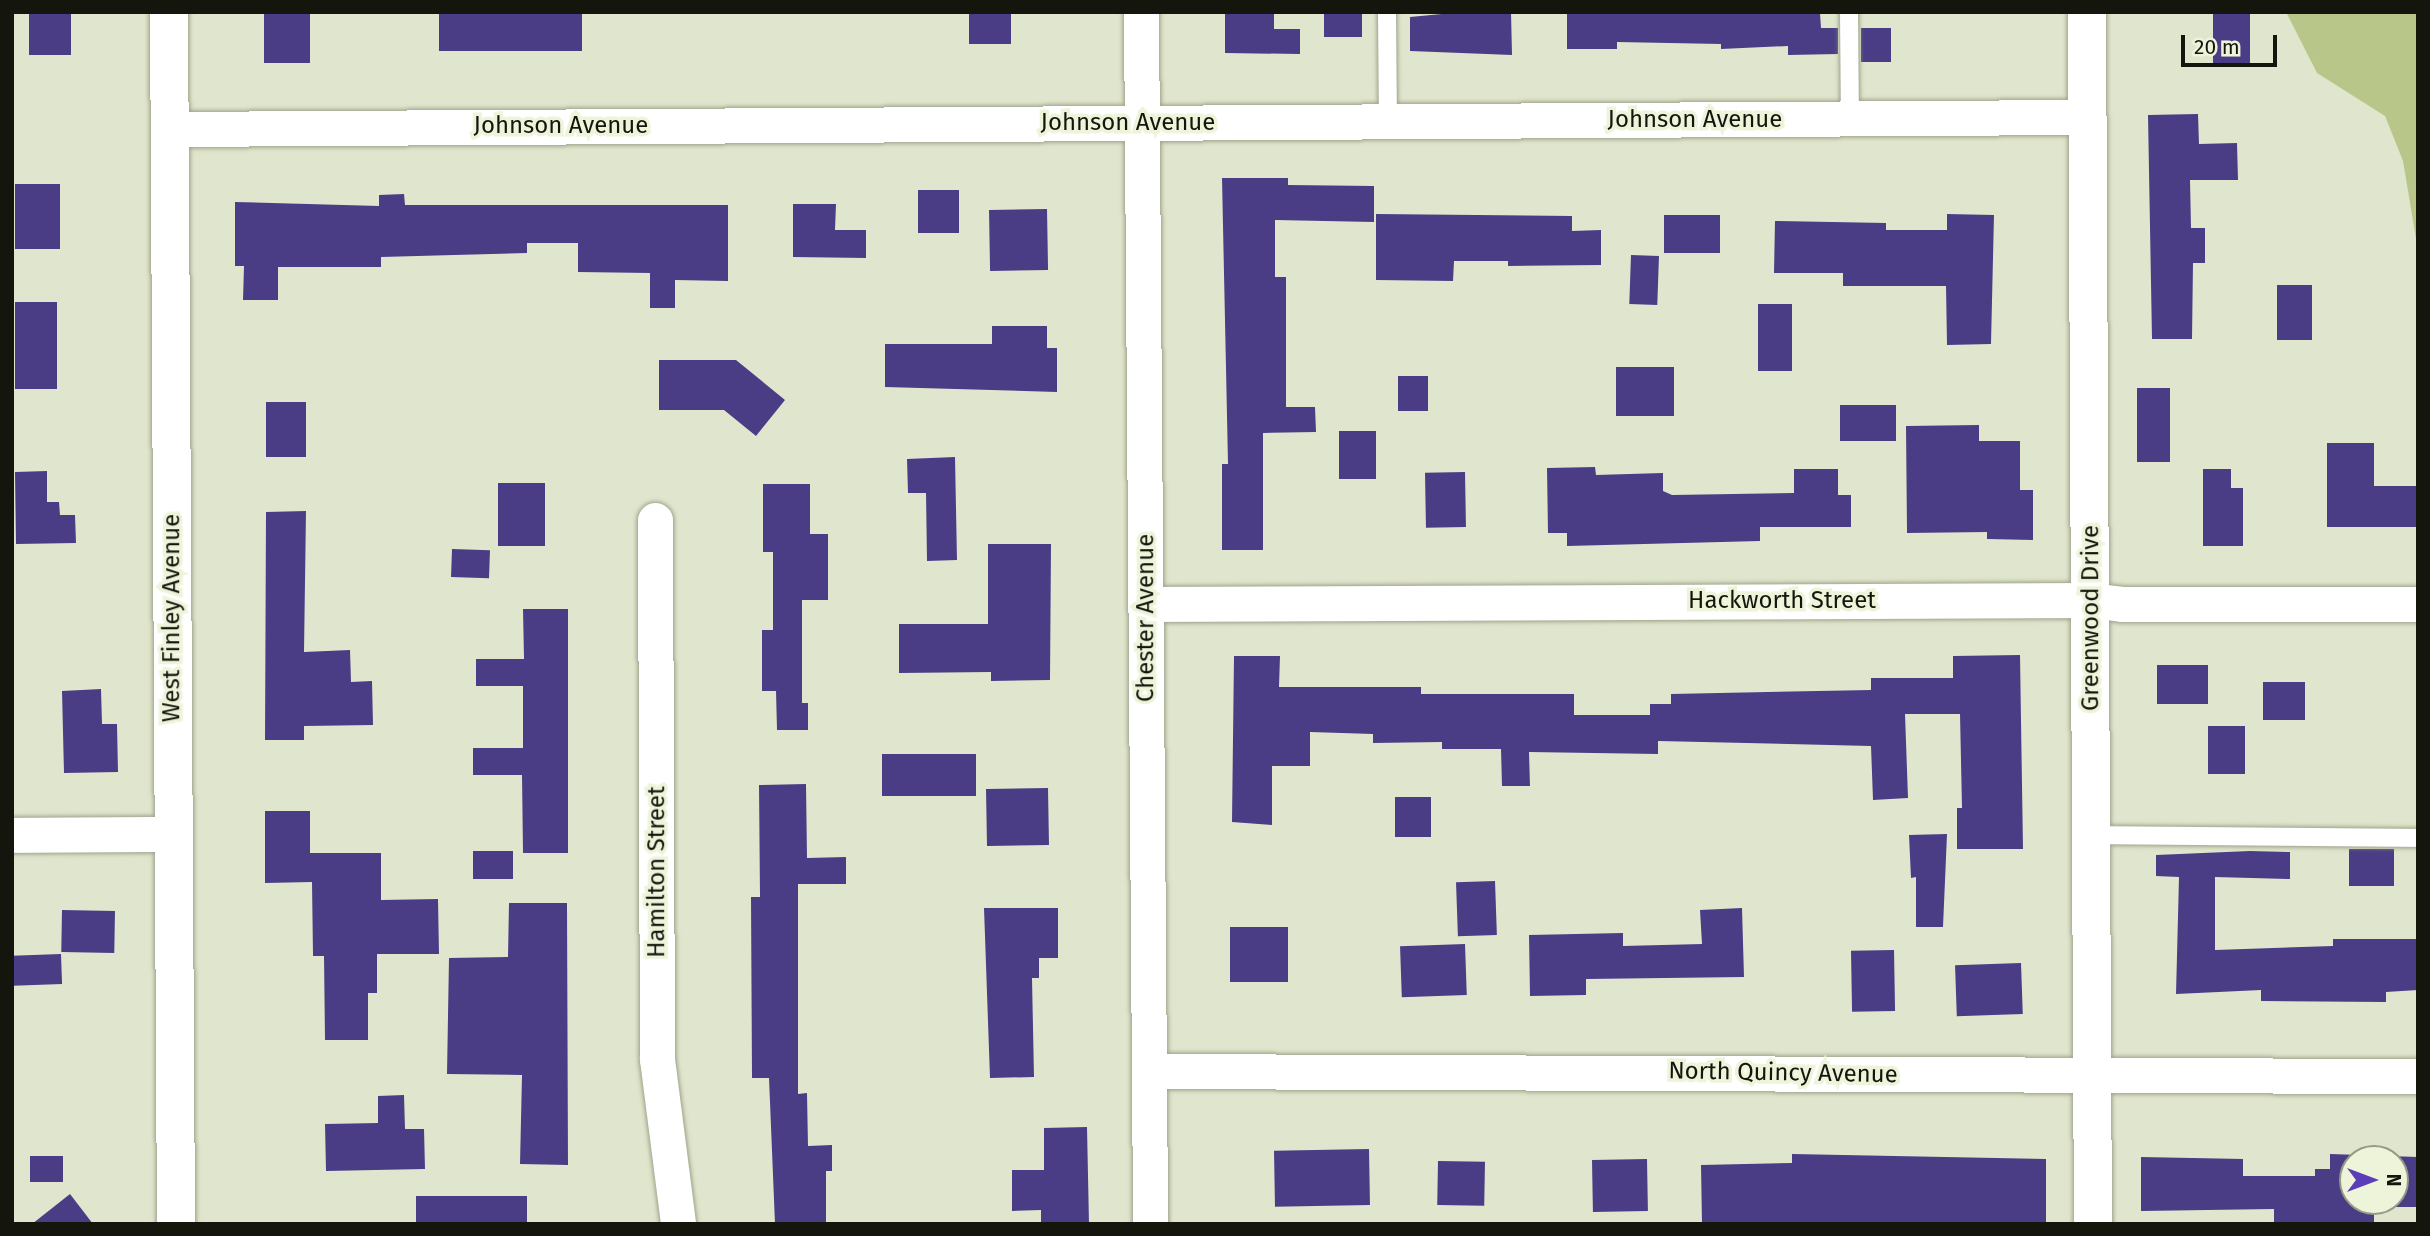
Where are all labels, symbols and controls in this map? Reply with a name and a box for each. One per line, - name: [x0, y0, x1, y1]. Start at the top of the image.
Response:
- scale bar: [2185, 21, 2281, 65]
- text: 20 m: [2194, 34, 2240, 60]
- street label: Johnson Avenue: [1608, 106, 1782, 134]
- street label: Johnson Avenue: [1041, 109, 1215, 137]
- street label: Johnson Avenue: [474, 112, 648, 140]
- street label: West Finley Avenue: [158, 514, 186, 722]
- street label: Greenwood Drive: [2077, 525, 2105, 711]
- street label: Chester Avenue: [1132, 534, 1160, 702]
- street label: Hackworth Street: [1688, 587, 1876, 615]
- street label: Hamilton Street: [643, 786, 671, 958]
- street label: North Quincy Avenue: [1668, 1057, 1898, 1089]
- north arrow: [2339, 1145, 2409, 1215]
- text: N: [2382, 1174, 2405, 1186]

